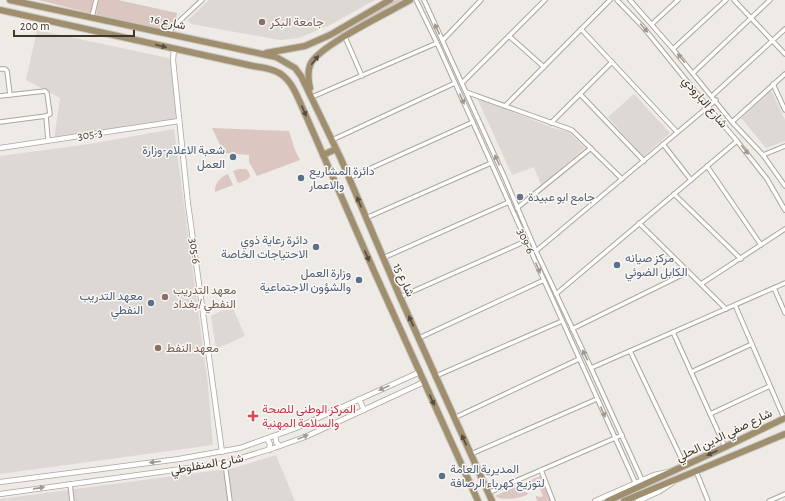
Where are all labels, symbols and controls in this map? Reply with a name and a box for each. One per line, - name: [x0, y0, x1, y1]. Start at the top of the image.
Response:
- scale bar: [14, 12, 134, 38]
- street label: شارع 16: [149, 12, 187, 35]
- place label: جامعة البكر: [269, 16, 324, 30]
- marker: جامعة البكر: [257, 17, 267, 27]
- text: 200 m: [20, 20, 50, 32]
- one-way arrow: [434, 22, 440, 34]
- one-way arrow: [640, 23, 649, 34]
- one-way arrow: [155, 43, 167, 49]
- one-way arrow: [677, 53, 686, 64]
- one-way arrow: [310, 55, 319, 66]
- street label: شارع البارودي: [677, 74, 730, 133]
- one-way arrow: [459, 93, 465, 104]
- one-way arrow: [301, 105, 307, 117]
- street label: 305-3: [77, 126, 103, 142]
- place label: شعبة الاعلام-وزارة العمل: [142, 144, 225, 172]
- one-way arrow: [740, 145, 749, 156]
- marker: شعبة الاعلام-وزارة العمل: [228, 152, 238, 162]
- one-way arrow: [494, 154, 500, 166]
- place label: دائرة المشاريع والاعمار: [308, 165, 375, 193]
- marker: دائرة المشاريع والاعمار: [296, 173, 306, 183]
- place label: جامع ابو عبيدة: [528, 191, 595, 206]
- marker: جامع ابو عبيدة: [515, 192, 525, 202]
- one-way arrow: [356, 197, 362, 208]
- street label: 309-6: [515, 227, 537, 256]
- place label: دائرة رعاية ذوي الاحتياجات الخاصة: [221, 234, 308, 261]
- street label: 305-6: [187, 237, 203, 265]
- marker: دائرة رعاية ذوي الاحتياجات الخاصة: [311, 242, 321, 252]
- one-way arrow: [364, 250, 370, 261]
- place label: مركز صيانه الكابل الضوئي: [625, 252, 687, 282]
- marker: مركز صيانه الكابل الضوئي: [612, 260, 622, 270]
- street label: شارع 15: [389, 261, 417, 300]
- one-way arrow: [536, 263, 542, 275]
- place label: وزارة العمل والشؤون الاجتماعية: [260, 267, 351, 295]
- marker: وزارة العمل والشؤون الاجتماعية: [354, 275, 364, 285]
- place label: معهد التدريب النفطي /بغداد: [173, 284, 237, 314]
- place label: معهد التدريب النفطي: [79, 290, 143, 320]
- marker: معهد التدريب النفطي /بغداد: [160, 292, 170, 302]
- marker: معهد التدريب النفطي: [146, 298, 156, 308]
- one-way arrow: [408, 316, 414, 327]
- place label: معهد النفط: [166, 342, 219, 356]
- marker: معهد النفط: [153, 343, 163, 353]
- one-way arrow: [582, 349, 588, 361]
- one-way arrow: [378, 385, 390, 391]
- one-way arrow: [429, 394, 435, 405]
- place label: المركز الوطني للصحة والسلامة المهنية: [262, 403, 356, 431]
- one-way arrow: [600, 407, 606, 418]
- street label: شارع صفي الدين الحلي: [674, 407, 776, 467]
- marker: المركز الوطني للصحة والسلامة المهنية: [247, 410, 259, 422]
- one-way arrow: [297, 434, 309, 440]
- one-way arrow: [461, 434, 467, 446]
- one-way arrow: [707, 450, 718, 456]
- street label: شارع المنفلوطي: [170, 452, 245, 480]
- one-way arrow: [149, 459, 161, 465]
- place label: المديرية العامة لتوزيع كهرباء الرصافة: [450, 463, 545, 492]
- marker: المديرية العامة لتوزيع كهرباء الرصافة: [437, 471, 447, 481]
- one-way arrow: [33, 485, 45, 491]

